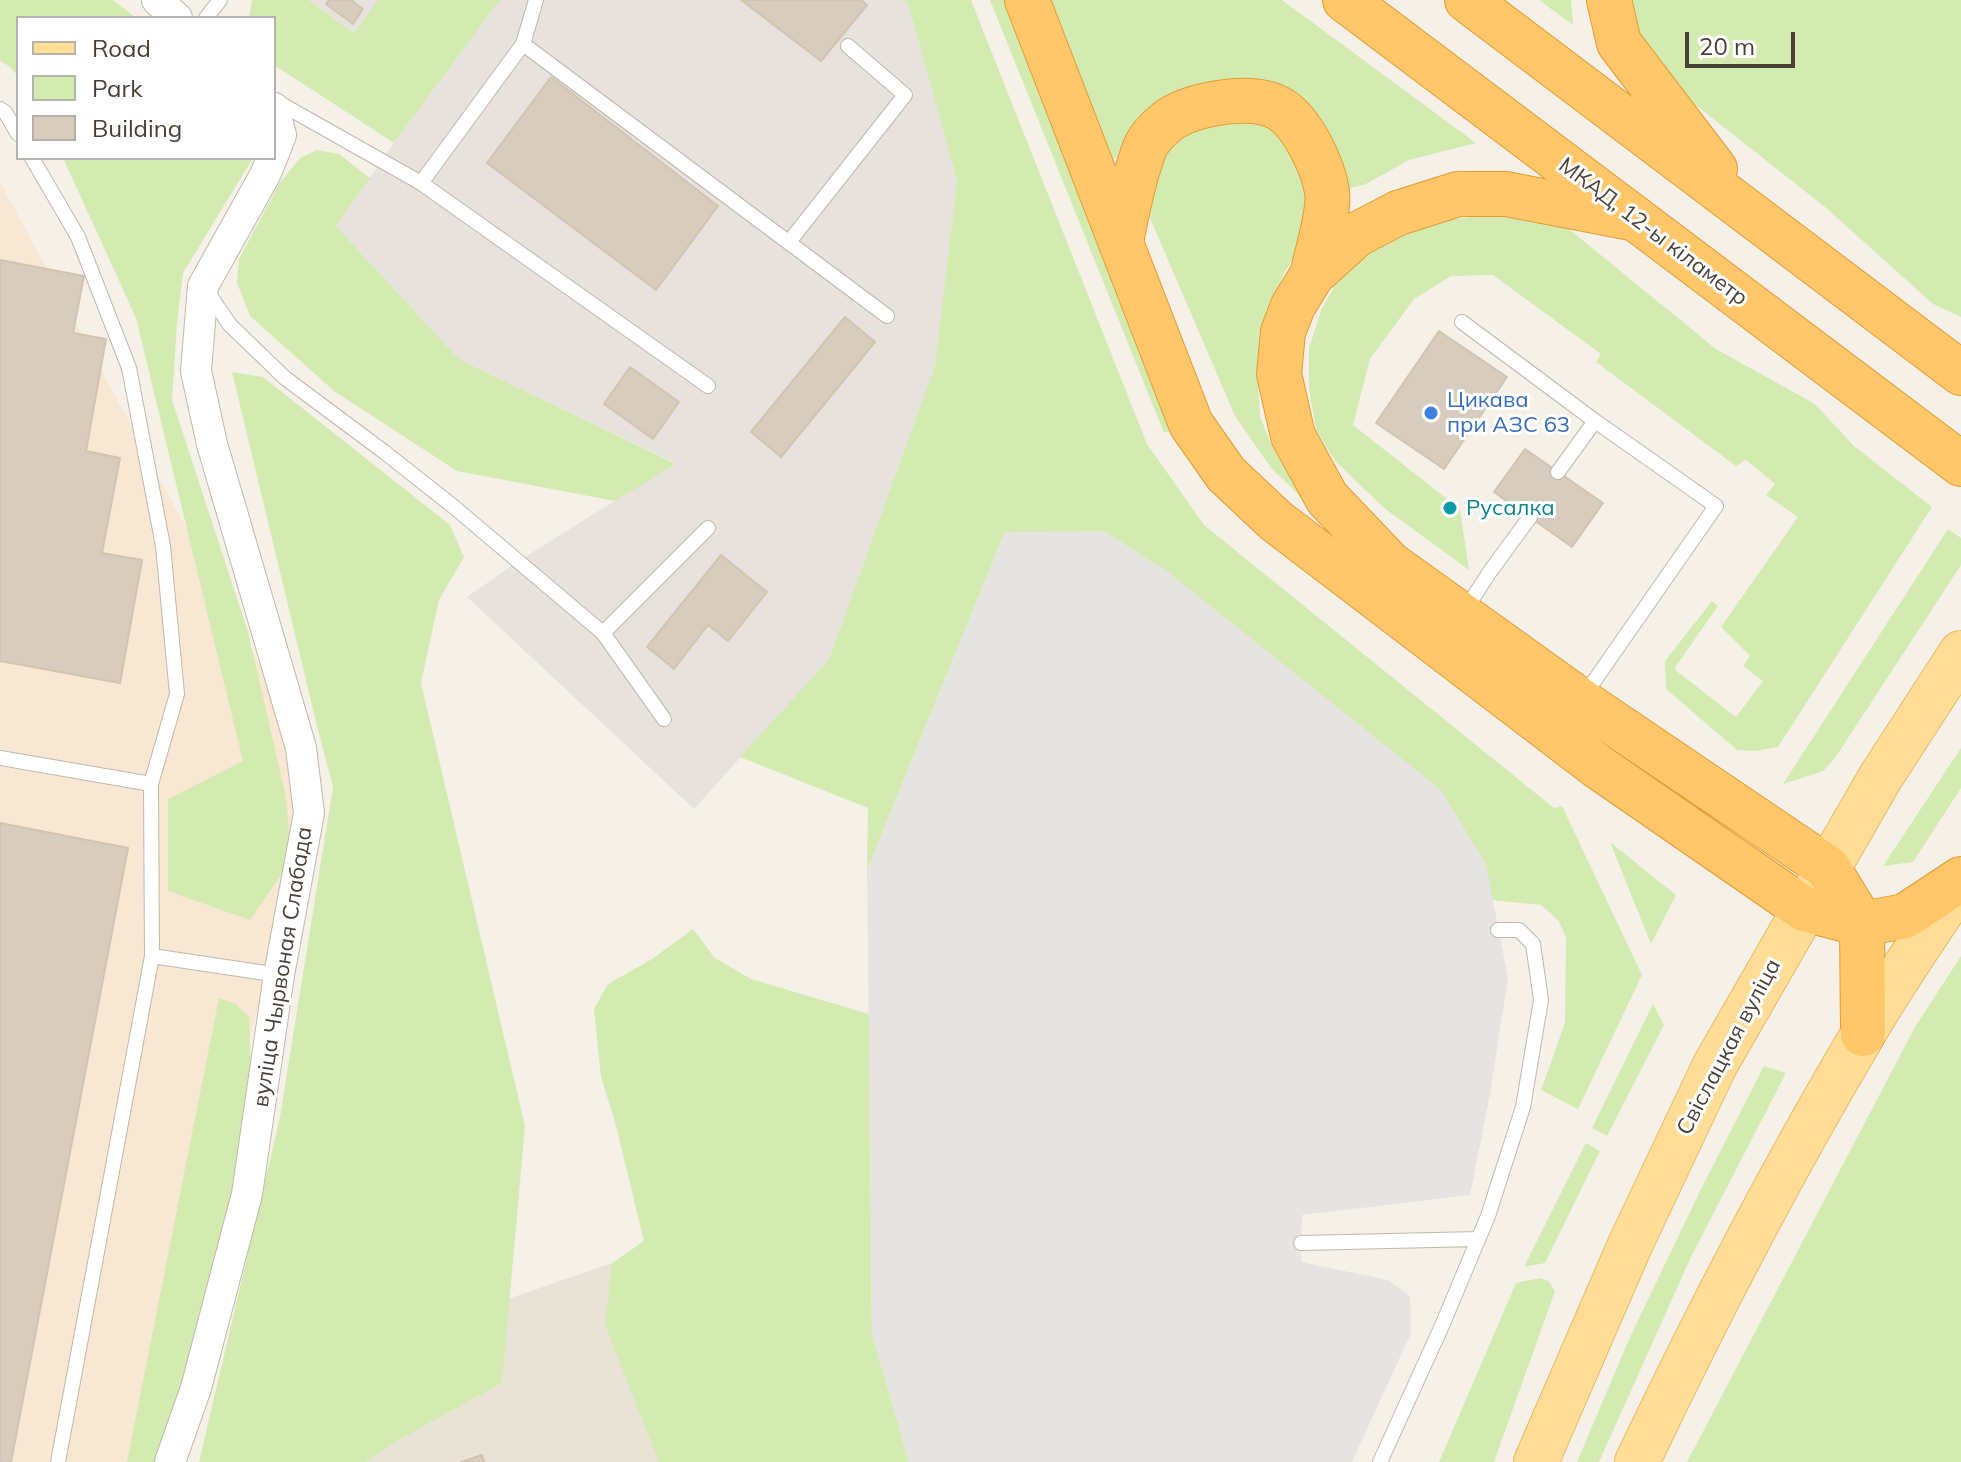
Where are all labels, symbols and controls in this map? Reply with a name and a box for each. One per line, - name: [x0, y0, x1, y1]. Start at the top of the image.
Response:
- legend: [16, 16, 276, 160]
- scale bar: [1689, 16, 1799, 66]
- text: 20 m: [1699, 31, 1755, 61]
- text: Road: [92, 33, 151, 63]
- text: Park: [92, 73, 143, 103]
- text: Building: [92, 113, 182, 143]
- street label: МКАД, 12-ы кіламетр: [1553, 152, 1753, 312]
- place label: Цикава при АЗС 63: [1447, 387, 1570, 438]
- marker: Цикава при АЗС 63: [1422, 404, 1440, 422]
- place label: Русалка: [1466, 495, 1555, 521]
- marker: Русалка: [1441, 499, 1459, 517]
- street label: вуліца Чырвоная Слабада: [248, 825, 318, 1109]
- street label: Свіслацкая вуліца: [1671, 954, 1787, 1140]

